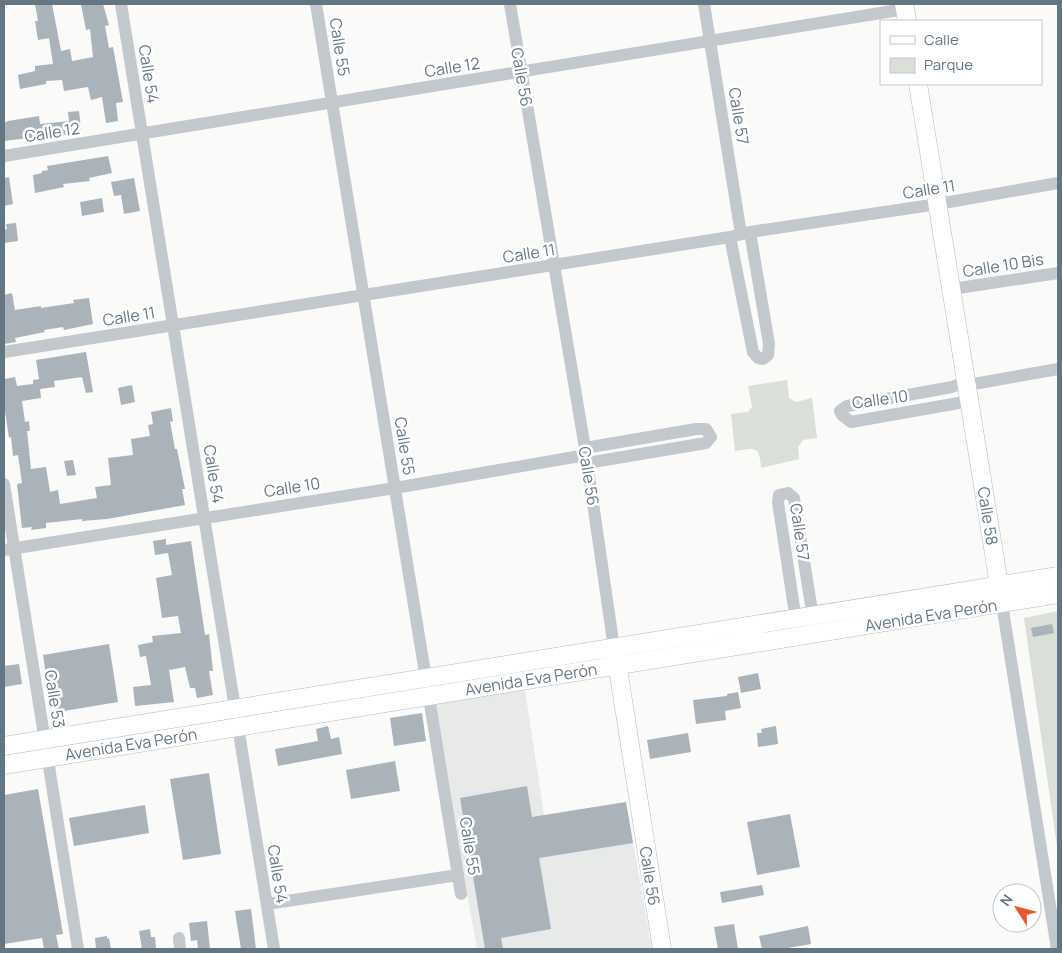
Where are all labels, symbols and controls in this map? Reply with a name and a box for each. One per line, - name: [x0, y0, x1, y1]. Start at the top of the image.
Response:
- street label: Calle 55: [325, 16, 355, 78]
- legend: [880, 20, 1042, 85]
- text: Calle: [924, 29, 959, 50]
- street label: Calle 54: [134, 43, 164, 105]
- street label: Calle 56: [506, 46, 538, 108]
- street label: Calle 12: [423, 52, 481, 82]
- text: Parque: [924, 54, 973, 75]
- street label: Calle 57: [724, 86, 754, 146]
- street label: Calle 12: [23, 117, 81, 147]
- street label: Calle 11: [901, 174, 957, 204]
- street label: Calle 11: [501, 238, 557, 268]
- street label: Calle 10 Bis: [961, 248, 1045, 282]
- street label: Calle 11: [101, 301, 157, 331]
- street label: Calle 10: [851, 384, 909, 414]
- street label: Calle 55: [390, 415, 420, 477]
- street label: Calle 54: [199, 443, 229, 505]
- street label: Calle 56: [573, 445, 605, 507]
- street label: Calle 10: [262, 472, 322, 502]
- street label: Calle 58: [973, 485, 1003, 547]
- street label: Calle 57: [785, 502, 815, 562]
- street label: Avenida Eva Perón: [863, 594, 999, 636]
- street label: Avenida Eva Perón: [463, 658, 599, 700]
- street label: Calle 53: [40, 668, 70, 730]
- street label: Avenida Eva Perón: [63, 723, 199, 765]
- street label: Calle 55: [455, 815, 485, 877]
- street label: Calle 54: [263, 843, 293, 905]
- street label: Calle 56: [634, 845, 666, 907]
- north arrow: [992, 883, 1042, 933]
- text: N: [995, 890, 1017, 910]

